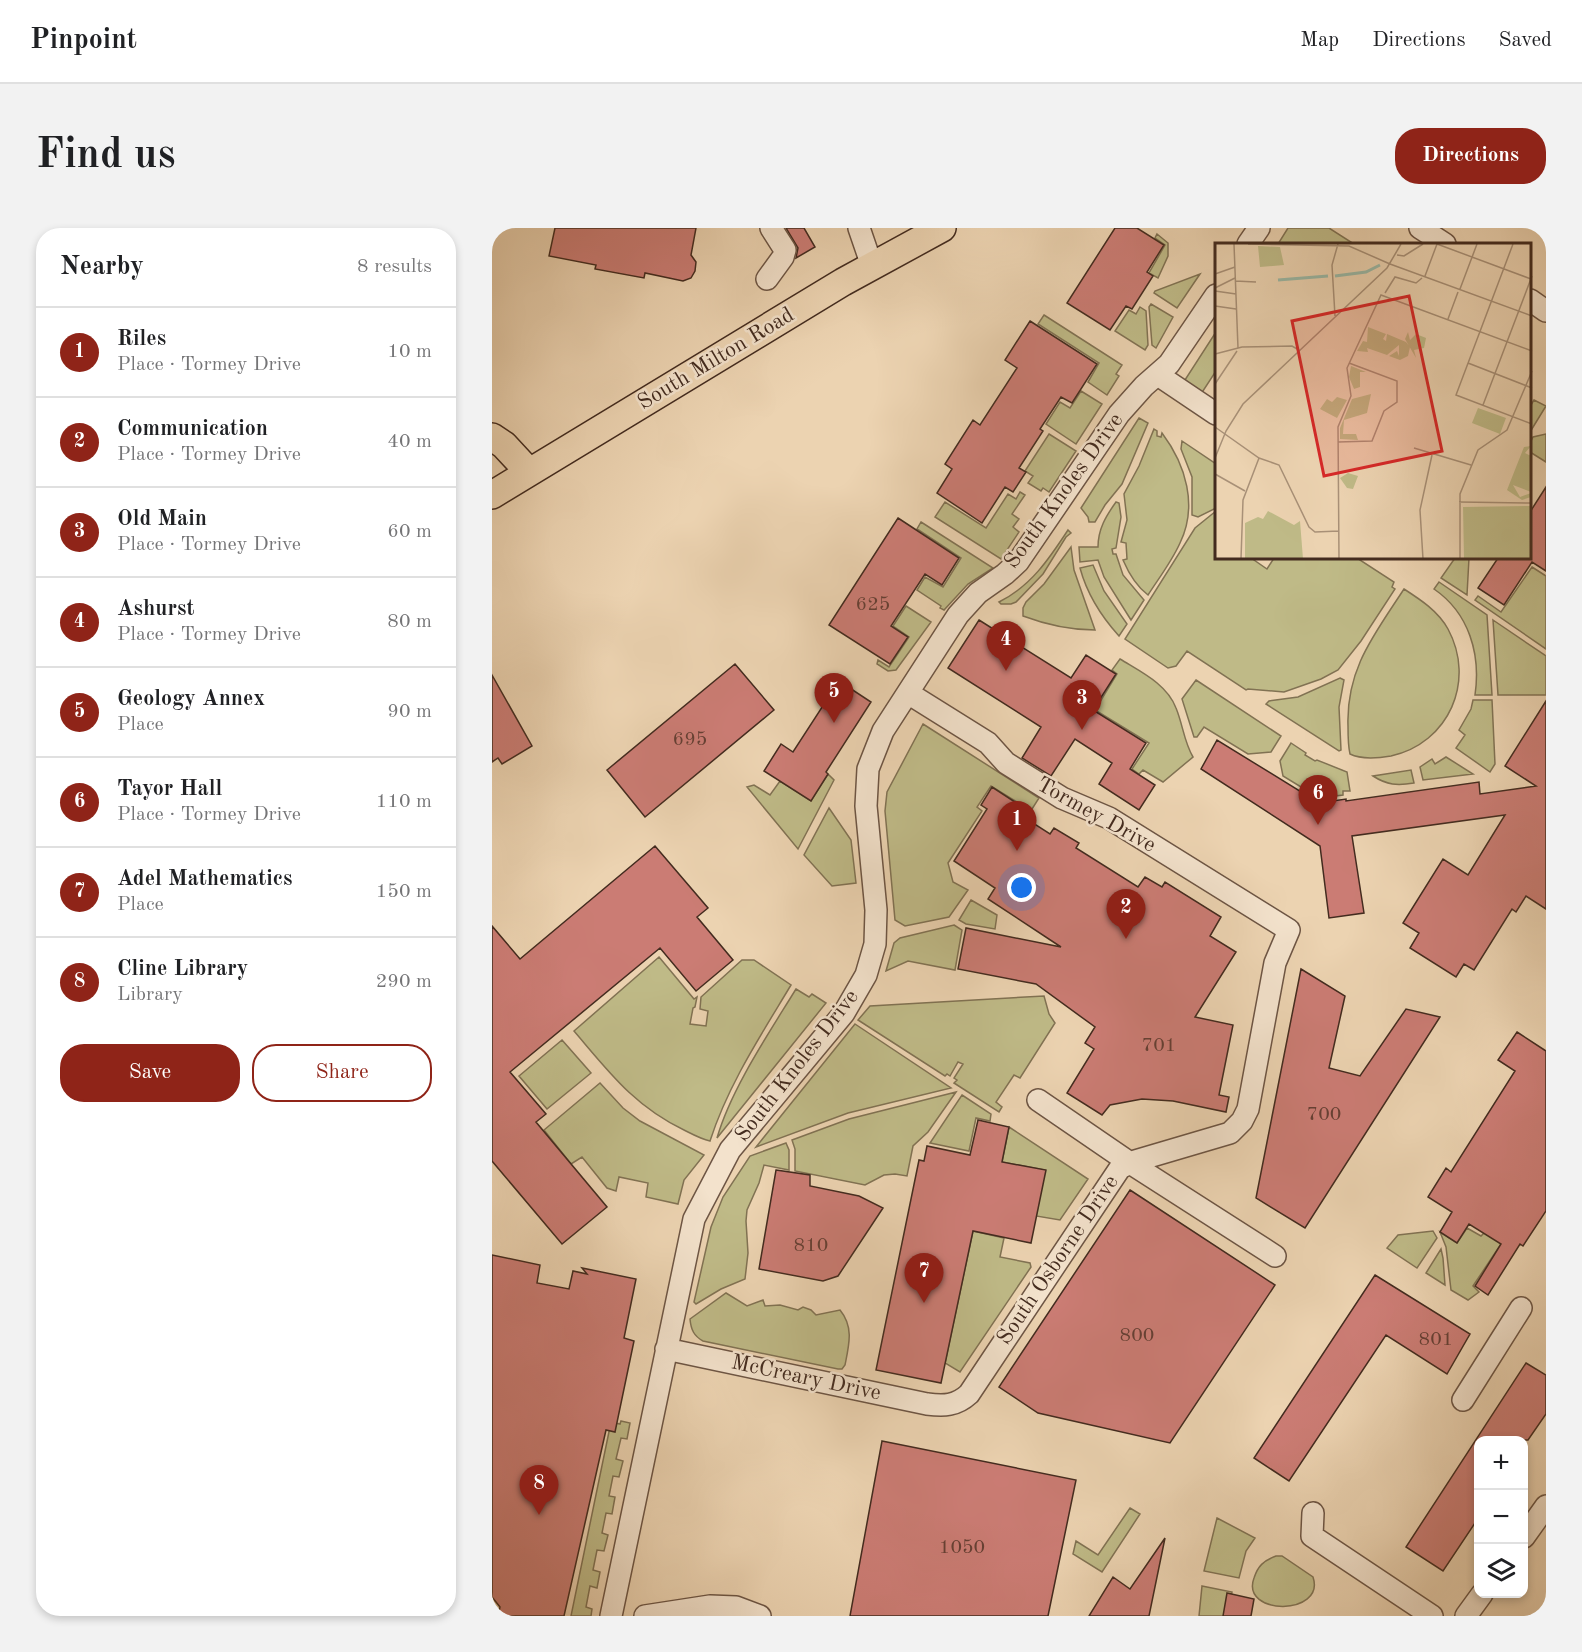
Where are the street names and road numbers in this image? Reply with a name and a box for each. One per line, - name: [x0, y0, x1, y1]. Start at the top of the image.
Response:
- street label: South Milton Road: [634, 304, 798, 414]
- street label: South Knoles Drive: [1000, 409, 1128, 573]
- street label: Tormey Drive: [1033, 773, 1159, 857]
- street label: South Knoles Drive: [731, 986, 863, 1146]
- street label: South Osborne Drive: [993, 1171, 1123, 1349]
- street label: McCreary Drive: [729, 1351, 883, 1405]

